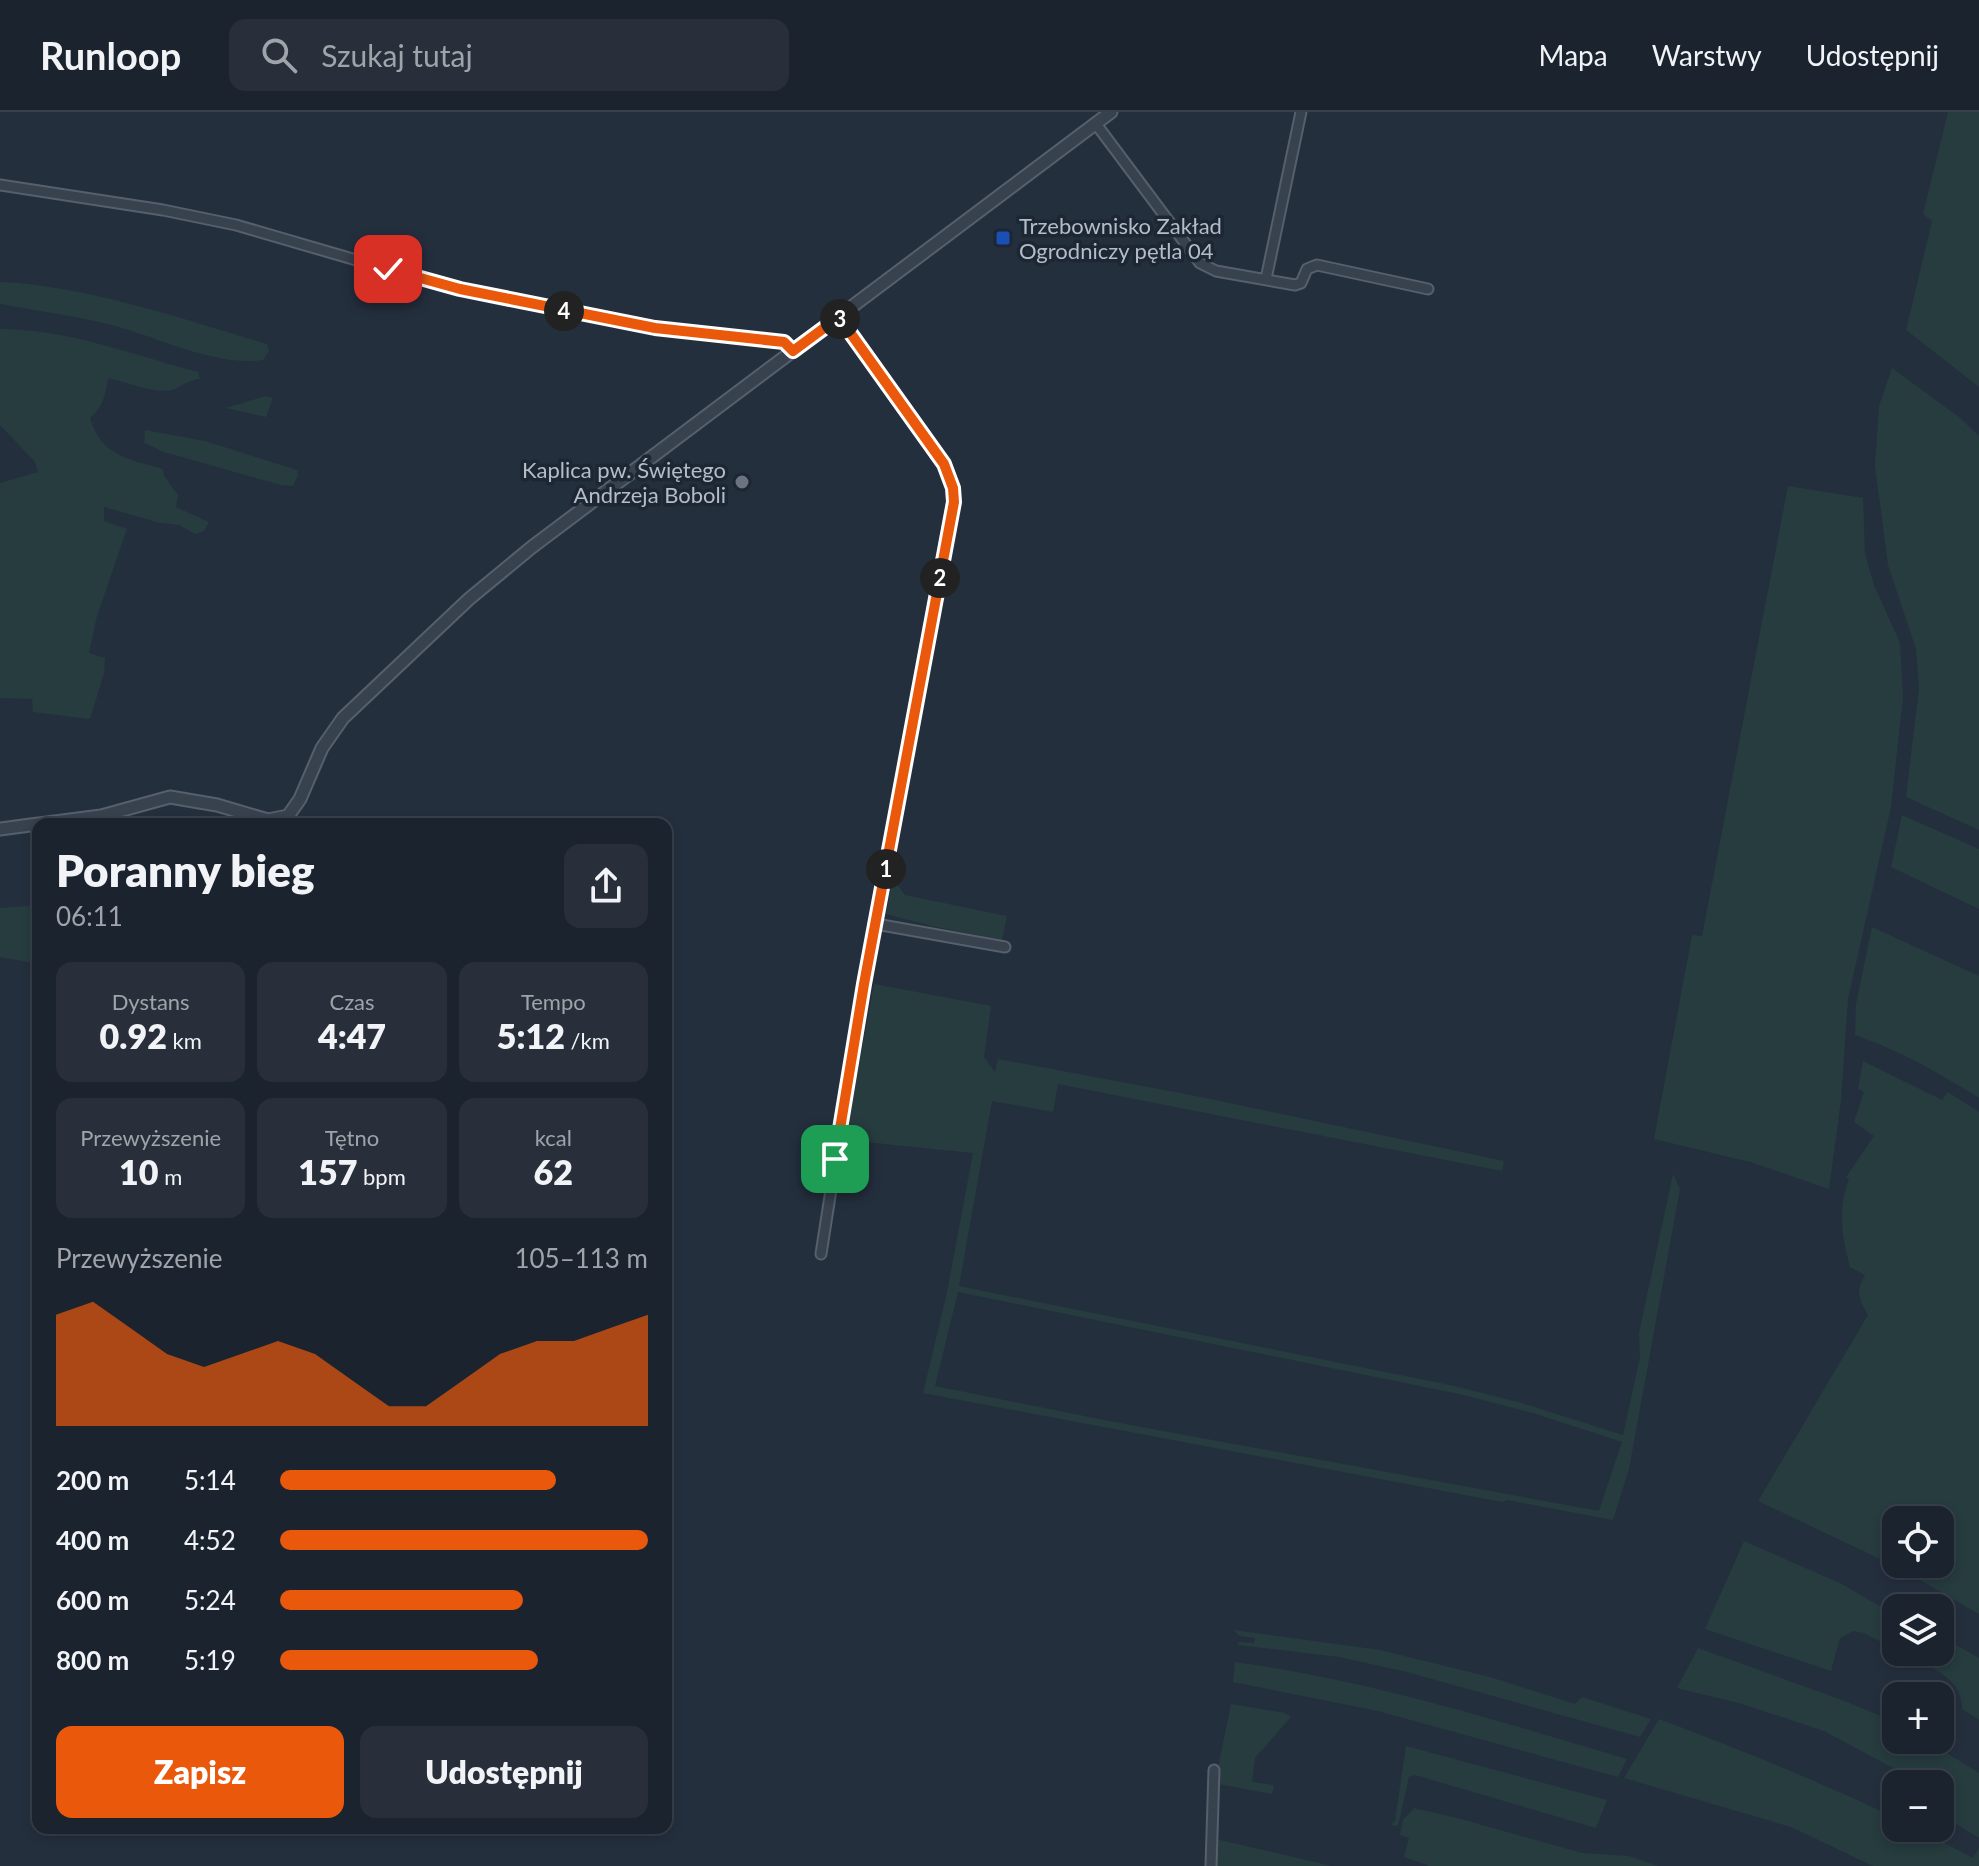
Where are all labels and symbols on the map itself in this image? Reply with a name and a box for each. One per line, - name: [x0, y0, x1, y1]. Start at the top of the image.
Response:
- place label: Trzebownisko Zakład Ogrodniczy pętla 04: [1019, 212, 1222, 264]
- marker: Trzebownisko Zakład Ogrodniczy pętla 04: [994, 229, 1012, 247]
- pin: [354, 235, 422, 303]
- pin: 4: [544, 291, 584, 331]
- pin: 3: [820, 299, 860, 339]
- place label: Kaplica pw. Świętego Andrzeja Boboli: [522, 456, 726, 508]
- marker: Kaplica pw. Świętego Andrzeja Boboli: [733, 473, 751, 491]
- pin: 2: [920, 558, 960, 598]
- pin: 1: [866, 849, 906, 889]
- pin: [801, 1125, 869, 1193]

